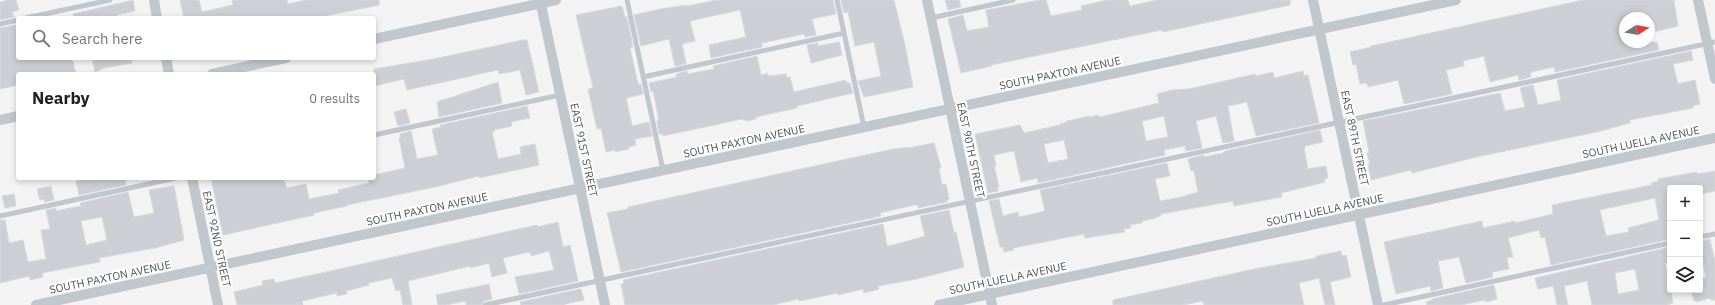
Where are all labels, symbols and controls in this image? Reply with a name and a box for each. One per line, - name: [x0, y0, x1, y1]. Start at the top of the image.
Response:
- north arrow: [1619, 12, 1655, 48]
- search box: [16, 16, 376, 60]
- icon: search: [30, 27, 52, 49]
- text: Search here: [62, 29, 142, 48]
- street label: SOUTH PAXTON AVENUE: [998, 53, 1122, 93]
- text: Nearby: [32, 87, 90, 109]
- street label: EAST 89TH STREET: [1338, 89, 1372, 188]
- text: 0 results: [309, 90, 360, 107]
- street label: EAST 90TH STREET: [954, 101, 988, 200]
- street label: EAST 91ST STREET: [567, 102, 601, 199]
- street label: SOUTH PAXTON AVENUE: [682, 121, 806, 161]
- street label: SOUTH LUELLA AVENUE: [1581, 123, 1701, 161]
- map controls: [1667, 185, 1703, 293]
- button: +: [1667, 185, 1703, 221]
- street label: EAST 92ND STREET: [200, 189, 234, 289]
- street label: SOUTH PAXTON AVENUE: [365, 189, 489, 229]
- street label: SOUTH LUELLA AVENUE: [1265, 191, 1385, 229]
- button: −: [1667, 221, 1703, 257]
- street label: SOUTH PAXTON AVENUE: [48, 257, 172, 297]
- button: layers: [1667, 257, 1703, 293]
- street label: SOUTH LUELLA AVENUE: [948, 259, 1068, 297]

